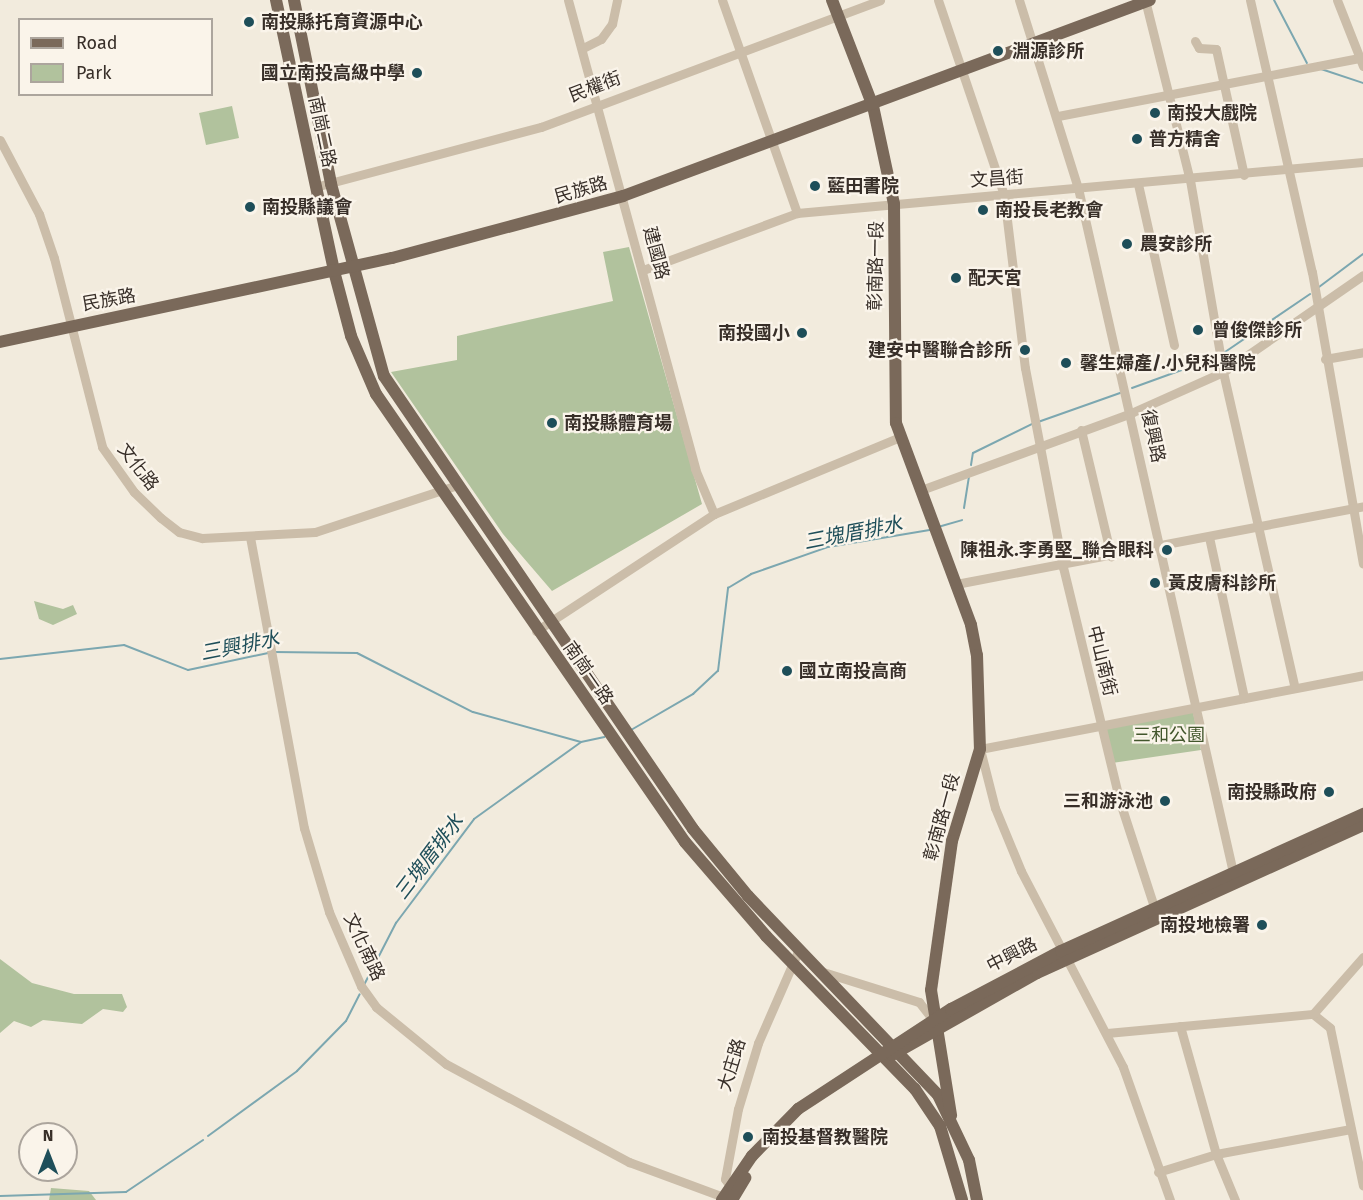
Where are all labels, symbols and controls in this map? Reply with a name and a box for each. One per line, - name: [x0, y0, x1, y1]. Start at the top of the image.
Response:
- place label: 南投縣托育資源中心: [261, 11, 423, 33]
- marker: 南投縣托育資源中心: [242, 15, 256, 29]
- legend: [18, 18, 213, 96]
- text: Road: [76, 32, 118, 54]
- place label: 淵源診所: [1012, 40, 1084, 62]
- marker: 淵源診所: [989, 42, 1007, 60]
- text: Park: [76, 62, 111, 84]
- place label: 國立南投高級中學: [261, 62, 405, 84]
- marker: 國立南投高級中學: [410, 66, 424, 80]
- street label: 民權街: [566, 67, 624, 107]
- street label: 南崗二路: [304, 95, 340, 169]
- place label: 南投大戲院: [1167, 102, 1257, 124]
- marker: 南投大戲院: [1148, 106, 1162, 120]
- place label: 普方精舍: [1149, 128, 1221, 150]
- marker: 普方精舍: [1130, 132, 1144, 146]
- street label: 文昌街: [969, 166, 1025, 192]
- street label: 民族路: [552, 172, 610, 208]
- place label: 藍田書院: [827, 175, 899, 197]
- marker: 藍田書院: [808, 179, 822, 193]
- place label: 南投縣議會: [262, 196, 352, 218]
- place label: 南投長老教會: [995, 199, 1103, 221]
- marker: 南投縣議會: [243, 200, 257, 214]
- marker: 南投長老教會: [976, 203, 990, 217]
- street label: 彰南路一段: [864, 221, 888, 311]
- street label: 建國路: [639, 224, 673, 282]
- place label: 農安診所: [1140, 233, 1212, 255]
- marker: 農安診所: [1118, 235, 1136, 253]
- place label: 配天宮: [968, 267, 1022, 289]
- marker: 配天宮: [949, 271, 963, 285]
- street label: 民族路: [81, 285, 137, 315]
- place label: 曾俊傑診所: [1212, 319, 1302, 341]
- marker: 曾俊傑診所: [1189, 321, 1207, 339]
- place label: 南投國小: [718, 322, 790, 344]
- marker: 南投國小: [795, 326, 809, 340]
- place label: 建安中醫聯合診所: [868, 339, 1012, 361]
- marker: 建安中醫聯合診所: [1016, 341, 1034, 359]
- place label: 馨生婦產/.小兒科醫院: [1080, 352, 1256, 374]
- marker: 馨生婦產/.小兒科醫院: [1057, 354, 1075, 372]
- street label: 復興路: [1137, 407, 1169, 465]
- place label: 南投縣體育場: [564, 412, 672, 434]
- marker: 南投縣體育場: [545, 416, 559, 430]
- street label: 文化路: [113, 439, 163, 495]
- water label: 三塊厝排水: [802, 512, 904, 554]
- place label: 陳祖永.李勇堅_聯合眼科: [960, 539, 1154, 561]
- marker: 陳祖永.李勇堅_聯合眼科: [1158, 541, 1176, 559]
- place label: 黃皮膚科診所: [1168, 572, 1276, 594]
- marker: 黃皮膚科診所: [1146, 574, 1164, 592]
- street label: 中山南街: [1083, 623, 1121, 699]
- water label: 三興排水: [198, 627, 282, 665]
- street label: 南崗一路: [559, 637, 617, 709]
- place label: 國立南投高商: [799, 660, 907, 682]
- marker: 國立南投高商: [780, 664, 794, 678]
- park label: 三和公園: [1133, 724, 1205, 746]
- street label: 彰南路一段: [920, 771, 964, 863]
- place label: 南投縣政府: [1227, 781, 1317, 803]
- marker: 南投縣政府: [1322, 785, 1336, 799]
- place label: 三和游泳池: [1063, 790, 1153, 812]
- marker: 三和游泳池: [1158, 794, 1172, 808]
- water label: 三塊厝排水: [389, 810, 469, 904]
- street label: 文化南路: [339, 910, 389, 984]
- place label: 南投地檢署: [1160, 914, 1250, 936]
- marker: 南投地檢署: [1255, 918, 1269, 932]
- street label: 中興路: [983, 933, 1041, 977]
- street label: 大庄路: [714, 1036, 750, 1094]
- north arrow: [18, 1122, 78, 1182]
- text: N: [43, 1126, 53, 1145]
- place label: 南投基督教醫院: [762, 1126, 888, 1148]
- marker: 南投基督教醫院: [739, 1128, 757, 1146]

